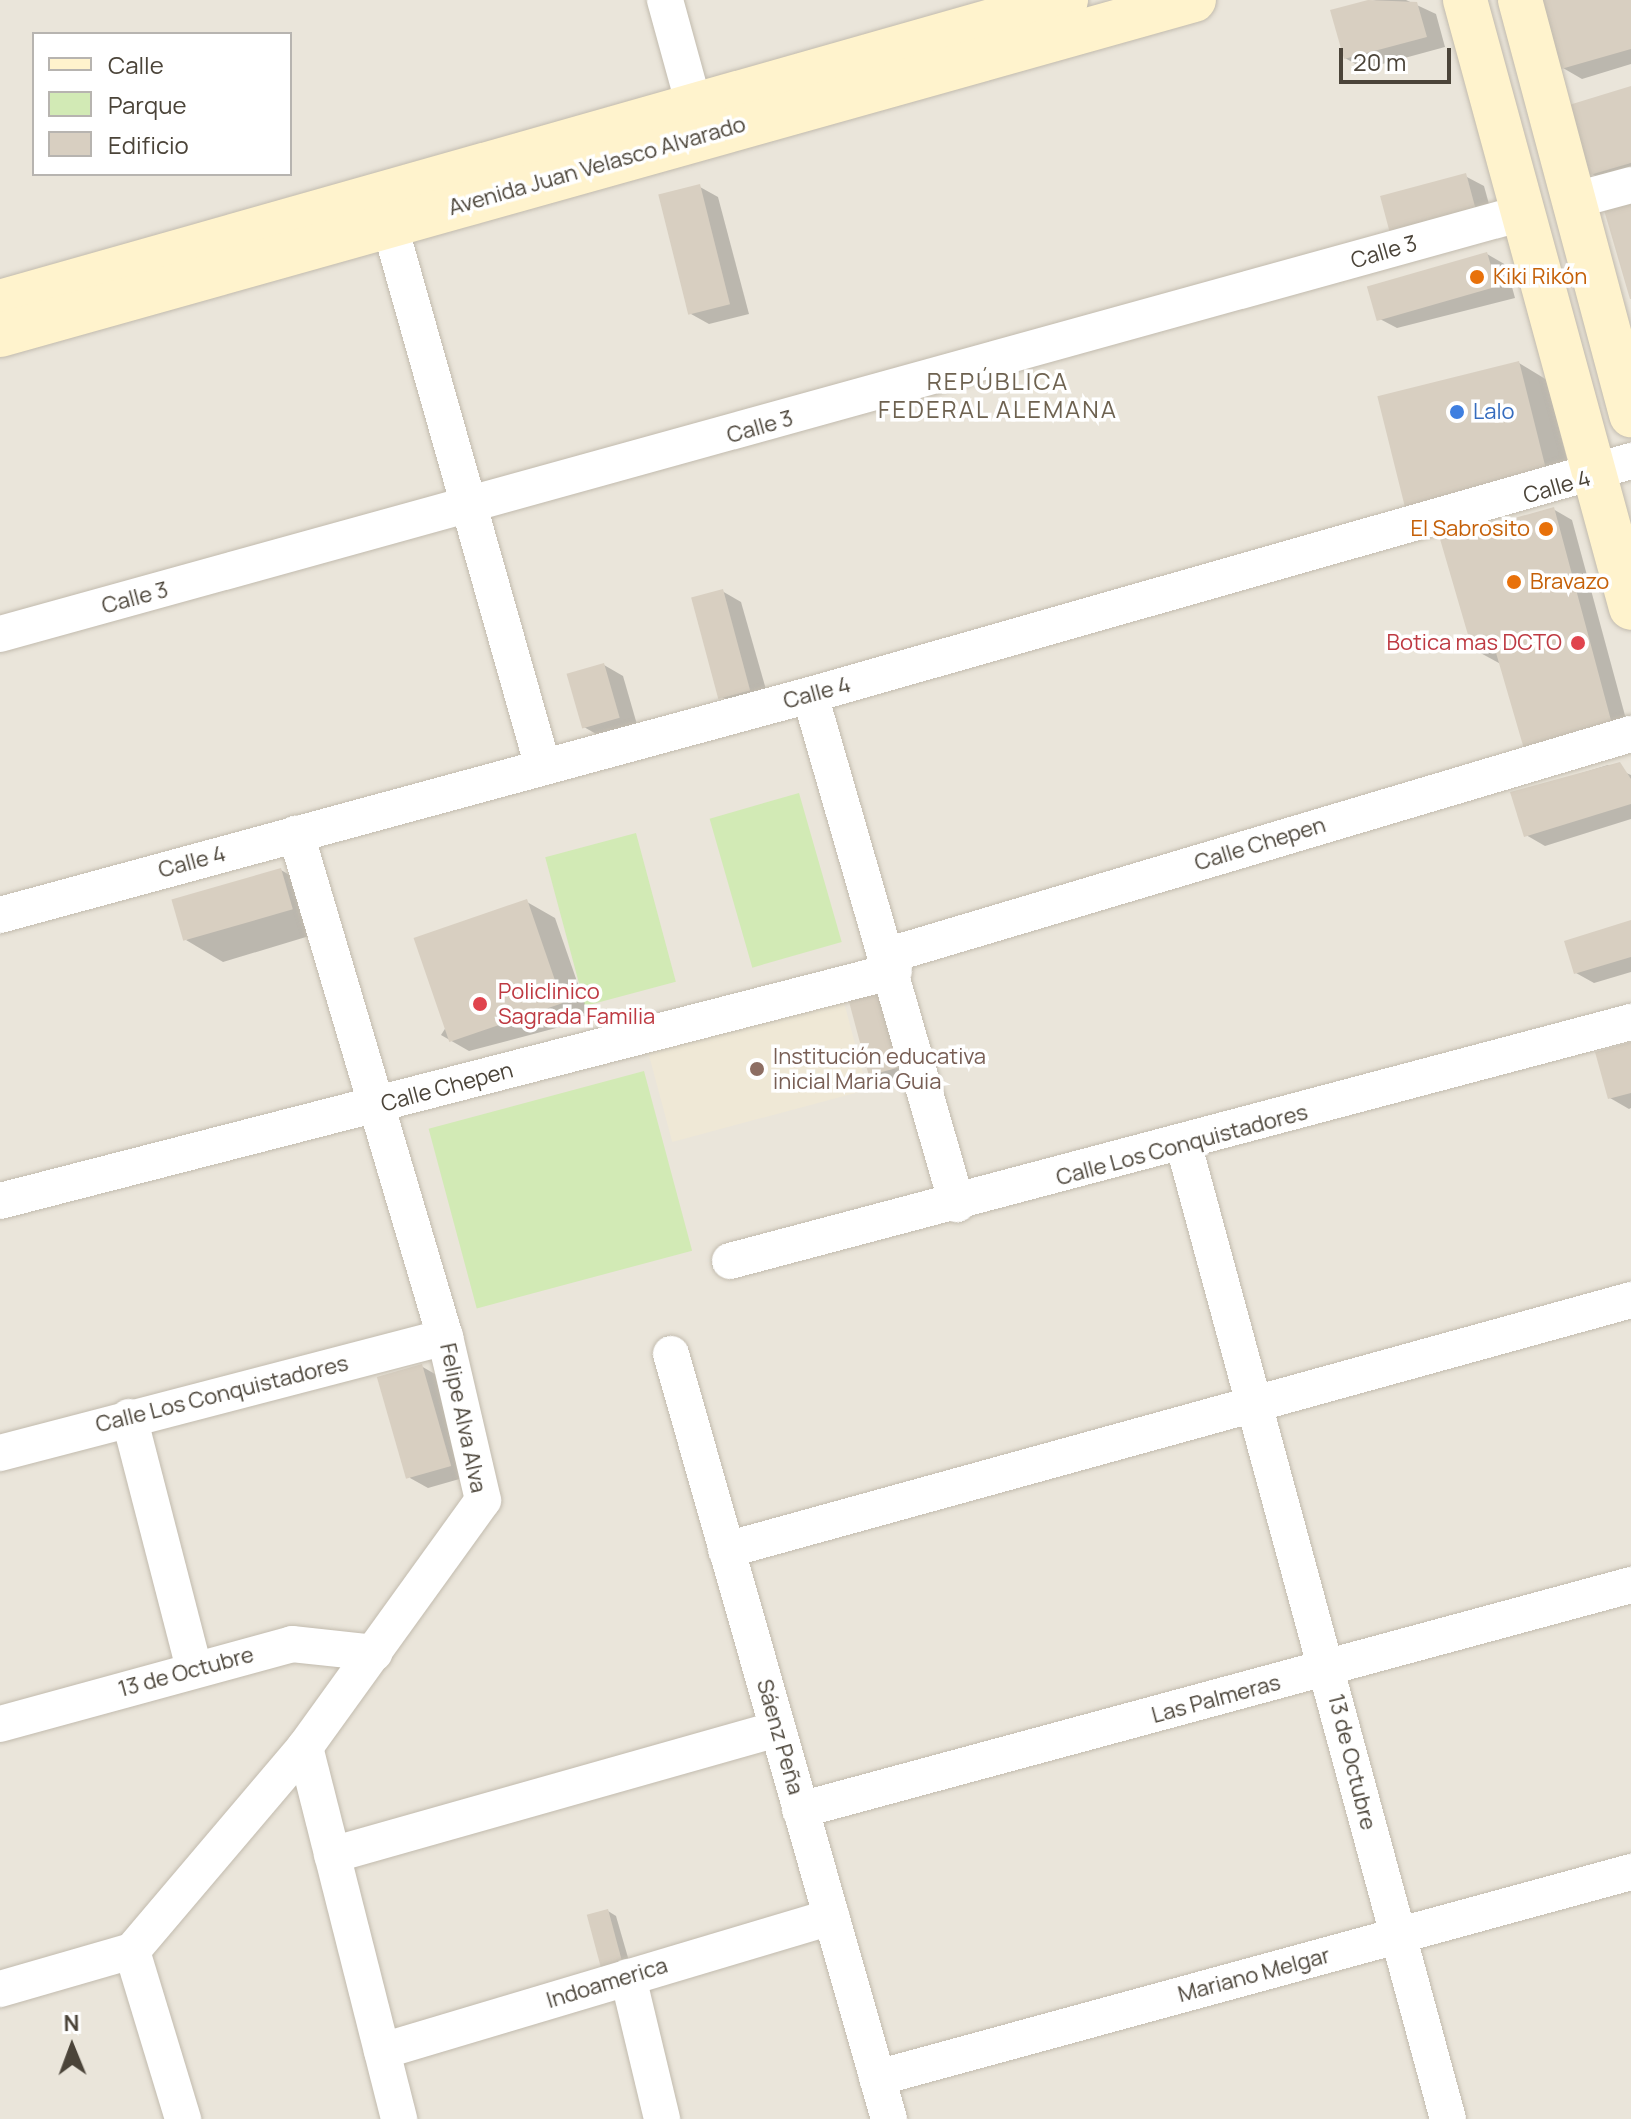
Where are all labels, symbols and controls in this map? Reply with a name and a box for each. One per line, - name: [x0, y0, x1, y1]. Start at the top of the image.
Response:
- legend: [32, 32, 292, 176]
- scale bar: [1343, 32, 1455, 82]
- text: 20 m: [1353, 45, 1406, 78]
- text: Calle: [108, 48, 164, 81]
- text: Parque: [108, 88, 186, 121]
- street label: Avenida Juan Velasco Alvarado: [445, 111, 749, 221]
- text: Edificio: [108, 128, 189, 161]
- street label: Calle 3: [1348, 230, 1420, 274]
- place label: Kiki Rikón: [1493, 264, 1587, 290]
- marker: Kiki Rikón: [1468, 268, 1486, 286]
- district label: REPÚBLICA FEDERAL ALEMANA: [877, 367, 1119, 423]
- place label: Lalo: [1473, 399, 1515, 425]
- marker: Lalo: [1448, 403, 1466, 421]
- street label: Calle 3: [724, 405, 796, 449]
- street label: Calle 4: [1520, 465, 1594, 509]
- place label: El Sabrosito: [1410, 516, 1530, 542]
- marker: El Sabrosito: [1537, 520, 1555, 538]
- place label: Bravazo: [1530, 569, 1609, 595]
- marker: Bravazo: [1505, 573, 1523, 591]
- street label: Calle 3: [99, 576, 171, 620]
- place label: Botica mas DCTO: [1386, 630, 1562, 656]
- marker: Botica mas DCTO: [1569, 634, 1587, 652]
- street label: Calle 4: [781, 671, 853, 715]
- street label: Calle Chepen: [1191, 812, 1329, 876]
- street label: Calle 4: [156, 840, 228, 884]
- place label: Policlinico Sagrada Familia: [498, 978, 655, 1030]
- marker: Policlinico Sagrada Familia: [469, 993, 491, 1015]
- place label: Institución educativa inicial Maria Guia: [773, 1043, 986, 1094]
- street label: Calle Chepen: [378, 1057, 516, 1117]
- marker: Institución educativa inicial Maria Guia: [748, 1060, 766, 1078]
- street label: Calle Los Conquistadores: [1053, 1099, 1311, 1191]
- street label: Felipe Alva Alva: [434, 1341, 492, 1495]
- street label: Calle Los Conquistadores: [93, 1350, 351, 1438]
- street label: 13 de Octubre: [115, 1641, 257, 1703]
- street label: Las Palmeras: [1149, 1669, 1283, 1729]
- street label: Sáenz Peña: [751, 1676, 809, 1798]
- street label: 13 de Octubre: [1322, 1691, 1382, 1833]
- street label: Mariano Melgar: [1175, 1942, 1333, 2008]
- street label: Indoamerica: [543, 1952, 671, 2014]
- north arrow: [32, 2007, 112, 2087]
- text: N: [63, 2008, 80, 2038]

